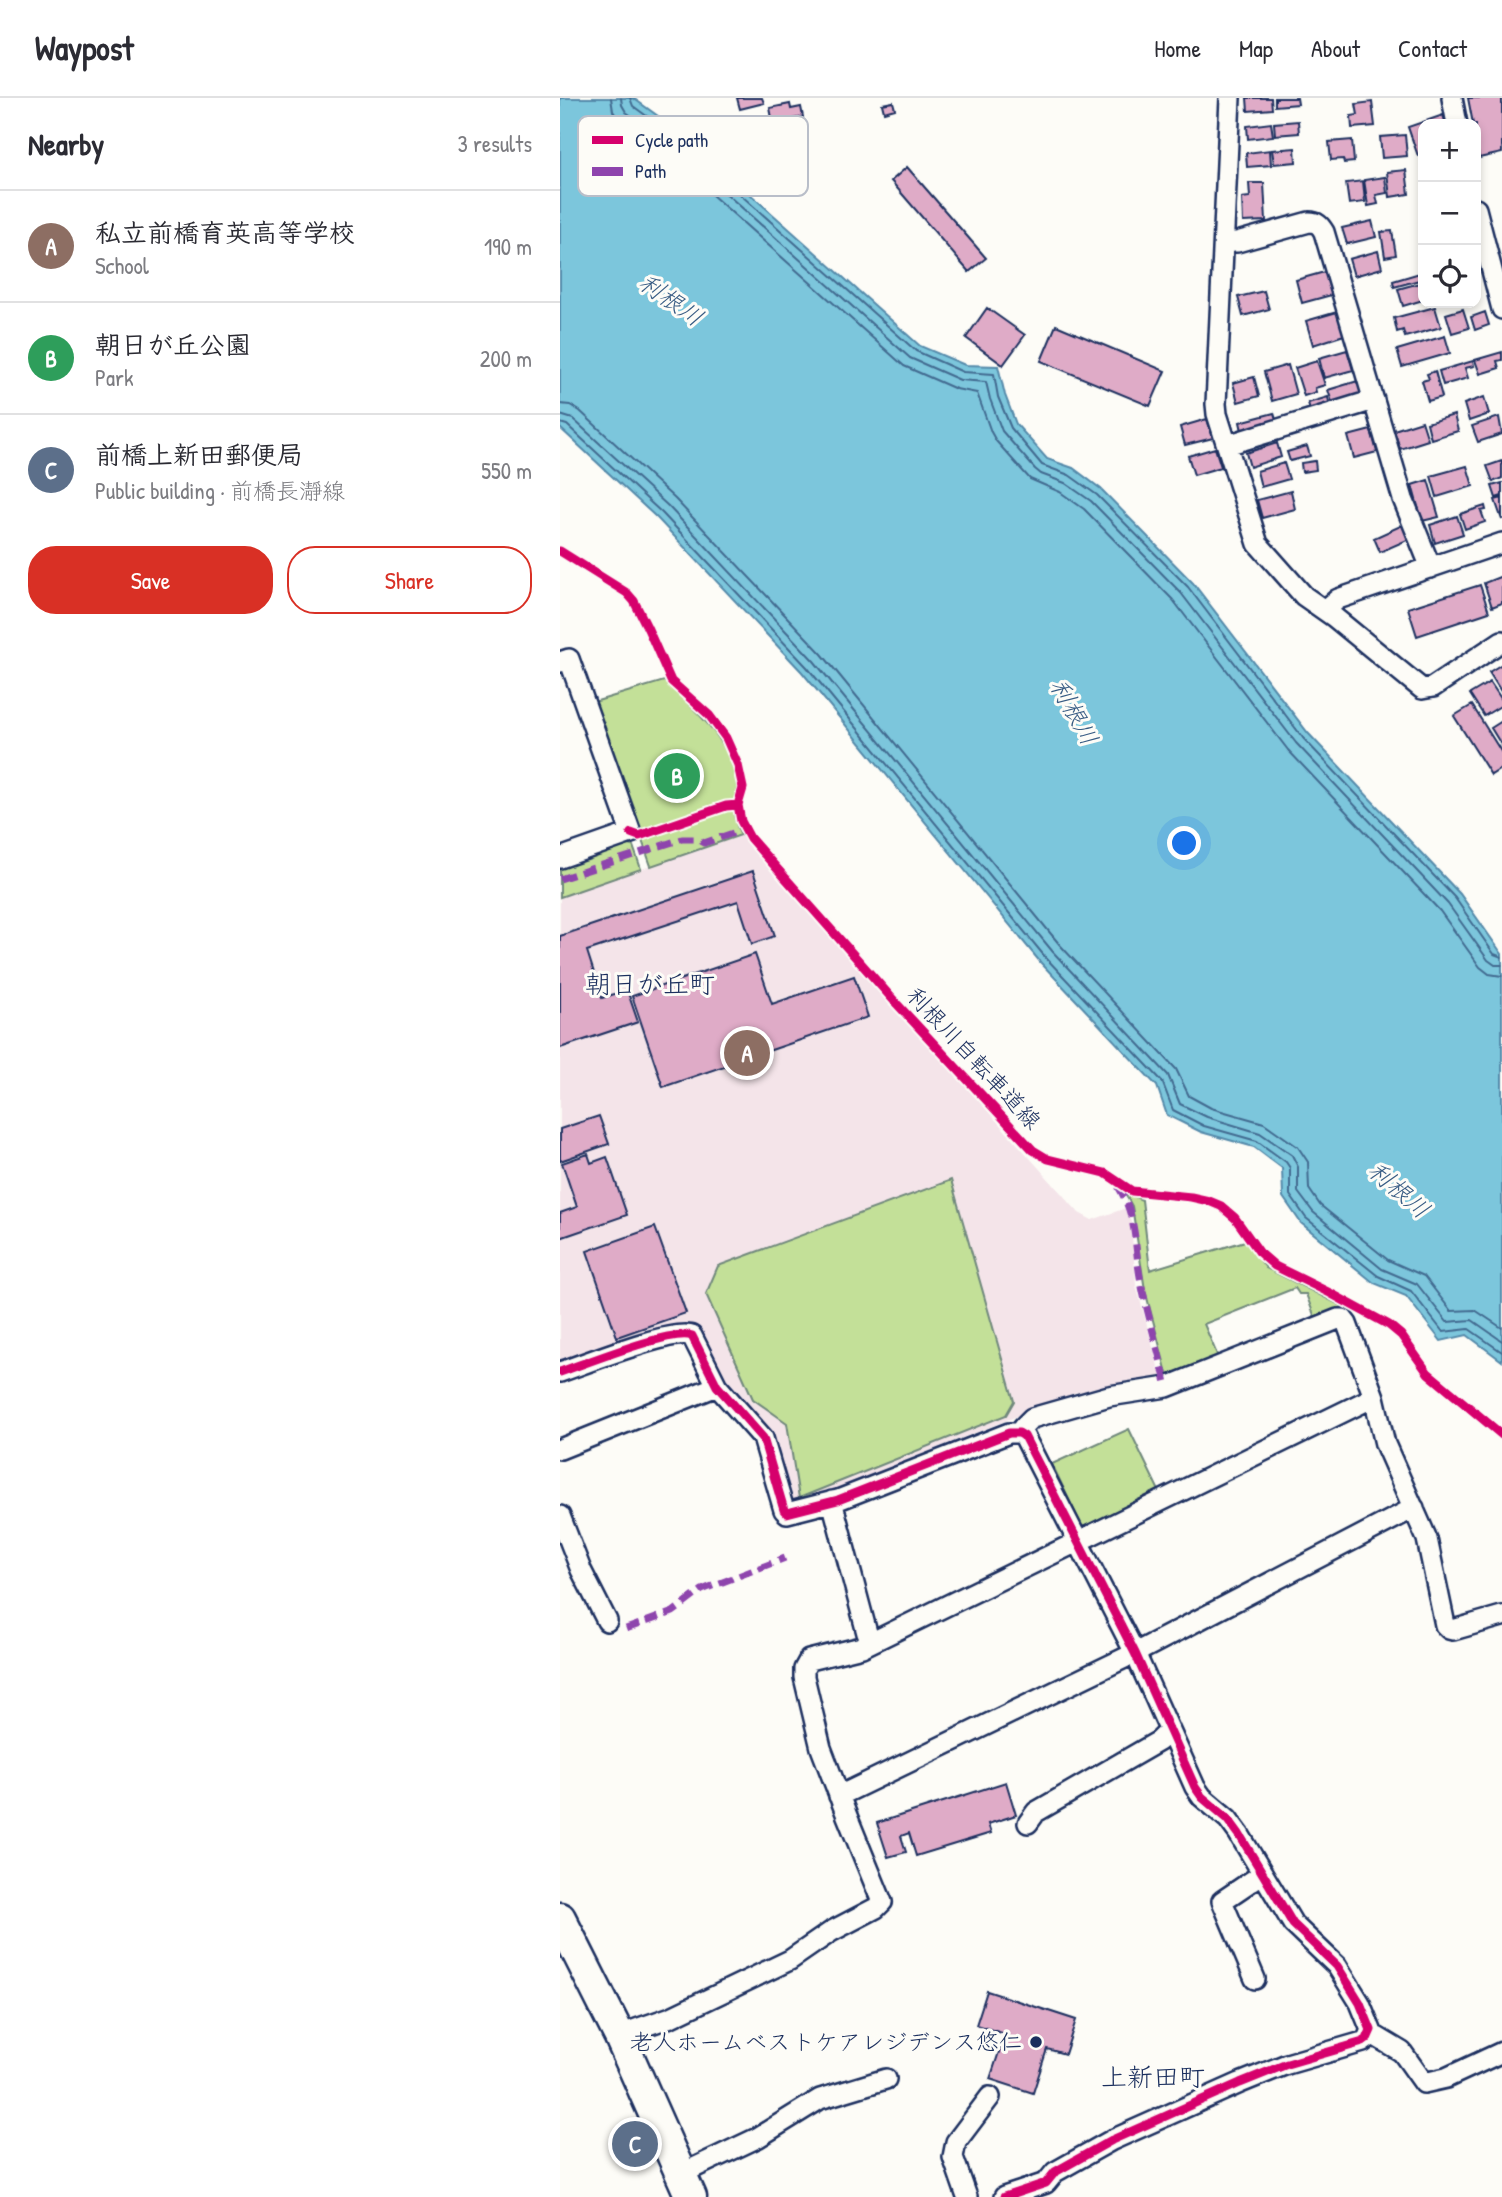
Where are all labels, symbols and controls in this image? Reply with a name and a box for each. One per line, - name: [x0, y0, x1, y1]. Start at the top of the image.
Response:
- text: Waypost: [35, 26, 134, 70]
- text: Home: [1154, 32, 1201, 64]
- text: Map: [1239, 32, 1273, 64]
- text: About: [1311, 32, 1360, 64]
- text: Contact: [1398, 32, 1467, 64]
- legend: [578, 116, 808, 196]
- map controls: [1418, 119, 1481, 308]
- button: +: [1418, 119, 1481, 182]
- text: Nearby: [28, 124, 104, 164]
- text: Cycle path: [635, 127, 708, 153]
- text: 3 results: [457, 128, 532, 159]
- text: Path: [635, 158, 666, 184]
- button: −: [1418, 182, 1481, 245]
- text: 私立前橋育英高等学校: [95, 215, 355, 250]
- text: A: [45, 231, 57, 262]
- text: 190 m: [484, 231, 532, 262]
- button: locate: [1418, 245, 1481, 308]
- text: School: [95, 250, 149, 281]
- water label: 利根川: [633, 265, 710, 333]
- text: 朝日が丘公園: [95, 327, 251, 362]
- text: B: [45, 343, 57, 374]
- text: 200 m: [480, 343, 532, 374]
- text: Park: [95, 362, 133, 393]
- text: 前橋上新田郵便局: [95, 437, 303, 472]
- text: C: [45, 455, 57, 486]
- text: 550 m: [481, 455, 532, 486]
- text: Public building · 前橋長瀞線: [95, 475, 345, 506]
- button: Save: [28, 546, 273, 614]
- button: Share: [287, 546, 532, 614]
- water label: 利根川: [1043, 672, 1106, 751]
- pin: B: [654, 750, 700, 802]
- your location: [1167, 826, 1201, 860]
- district label: 朝日が丘町: [585, 966, 715, 1001]
- street label: 利根川自転車道線: [900, 980, 1048, 1136]
- pin: A: [724, 1027, 770, 1079]
- water label: 利根川: [1362, 1154, 1437, 1225]
- place label: 老人ホームベストケアレジデンス悠仁: [630, 2026, 1022, 2057]
- marker: 老人ホームベストケアレジデンス悠仁: [1028, 2034, 1044, 2050]
- district label: 上新田町: [1101, 2059, 1205, 2094]
- pin: C: [612, 2118, 658, 2170]

